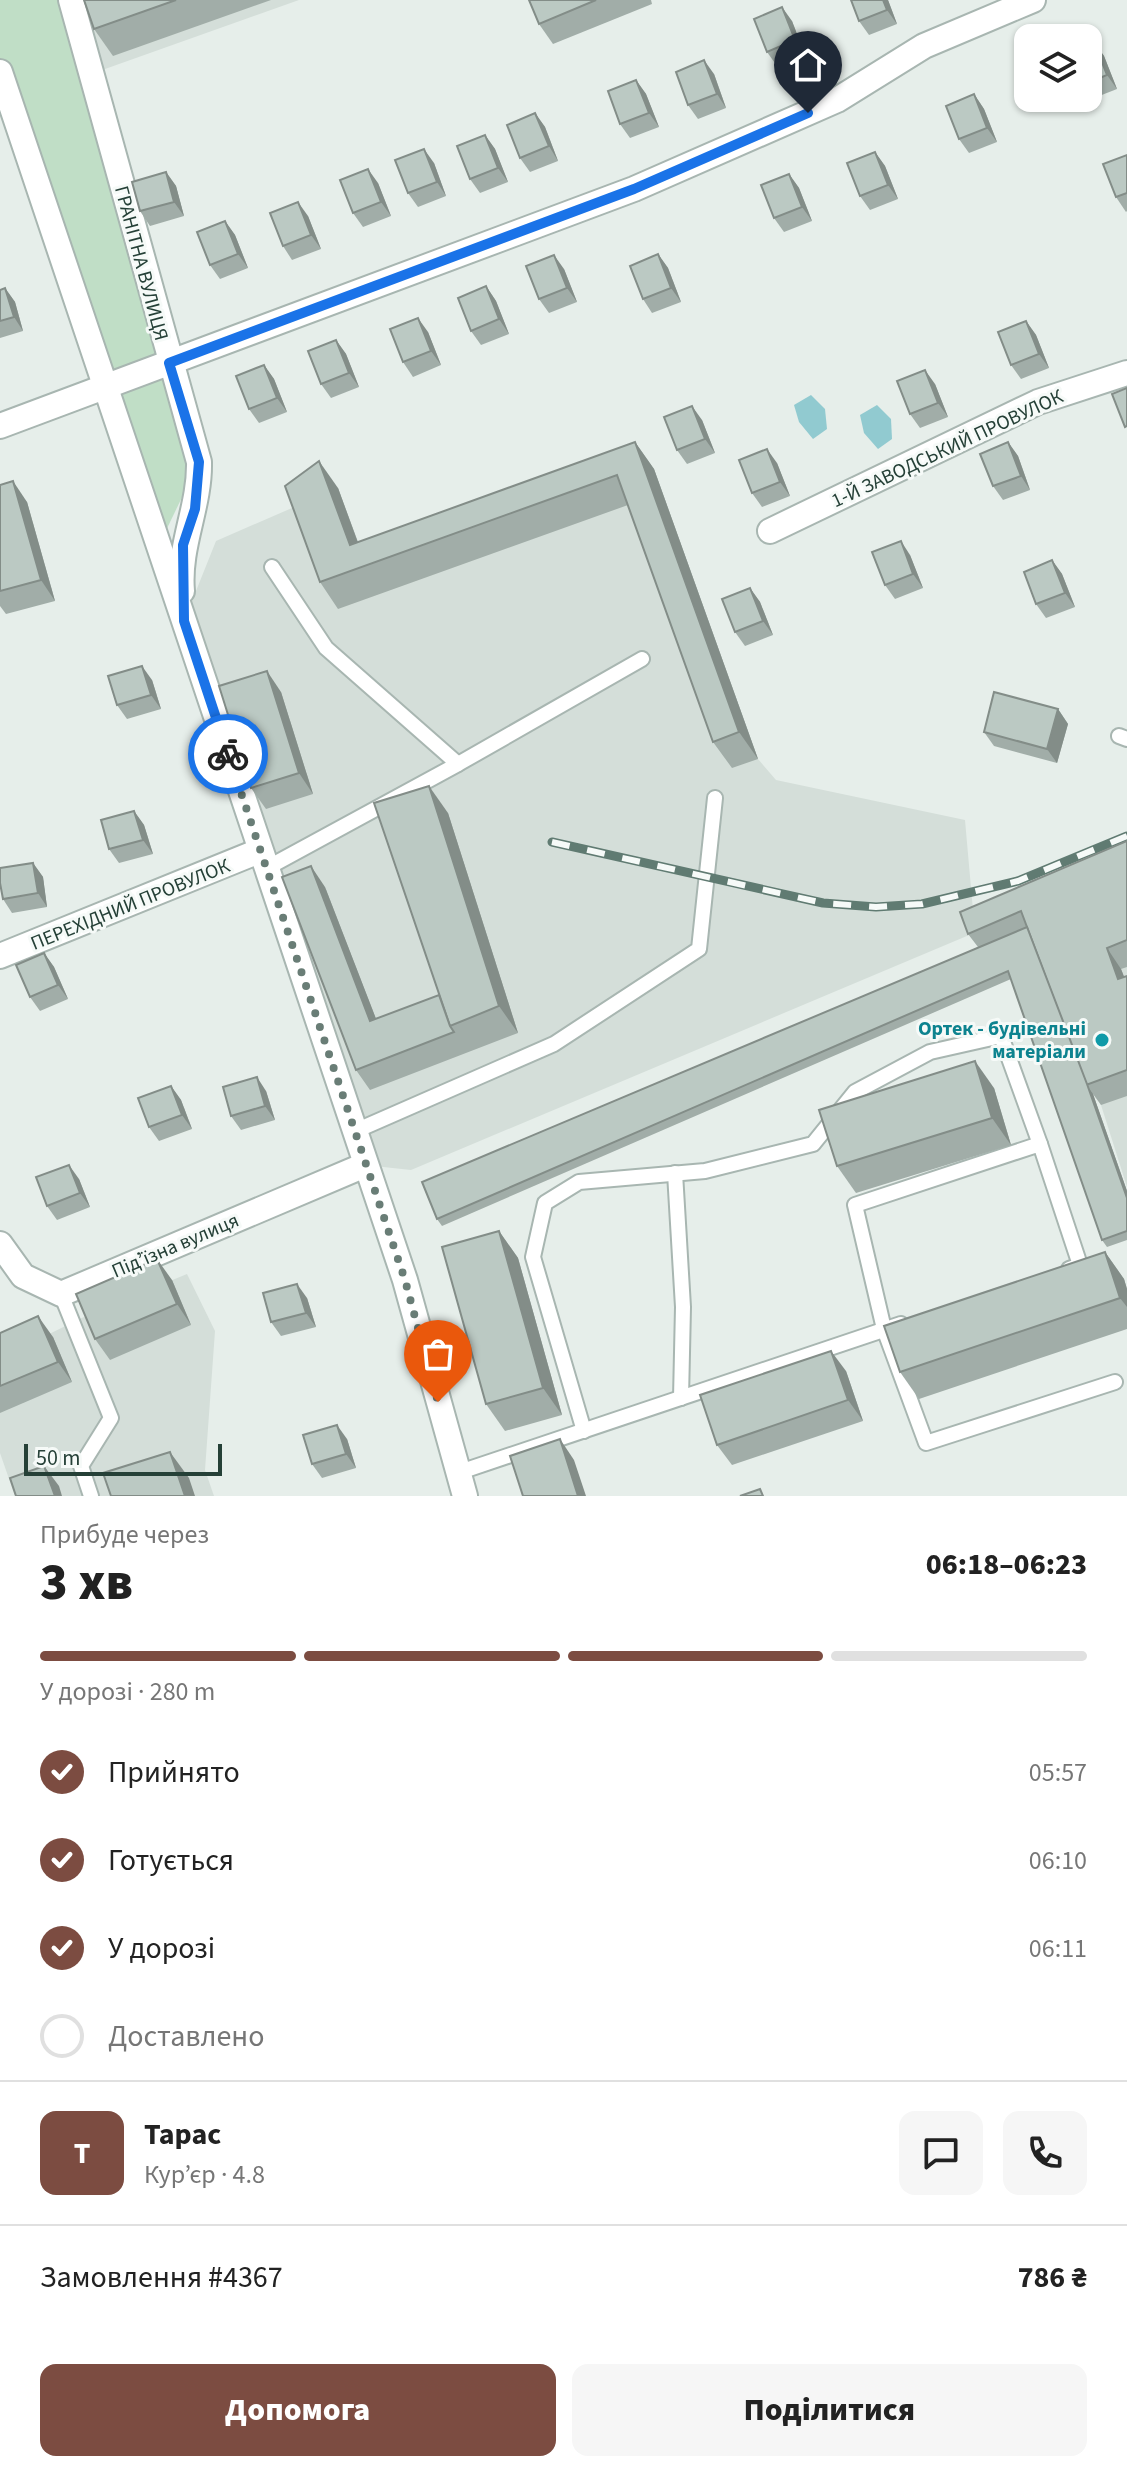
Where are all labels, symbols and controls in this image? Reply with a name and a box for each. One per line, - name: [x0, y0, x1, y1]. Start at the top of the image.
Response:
- map controls: [1014, 24, 1102, 112]
- button: layers: [1014, 24, 1102, 112]
- pin: [774, 31, 842, 113]
- icon: home: [786, 43, 830, 87]
- street label: ГРАНІТНА ВУЛИЦЯ: [107, 183, 175, 344]
- street label: 1-Й ЗАВОДСЬКИЙ ПРОВУЛОК: [827, 383, 1068, 515]
- courier: [188, 714, 268, 794]
- icon: bike: [206, 732, 250, 776]
- street label: ПЕРЕХІДНИЙ ПРОВУЛОК: [27, 852, 235, 958]
- place label: Ортек - будівельні матеріали: [918, 1015, 1086, 1066]
- marker: Ортек - будівельні матеріали: [1093, 1031, 1111, 1049]
- street label: Підʼїзна вулиця: [107, 1207, 243, 1285]
- pin: [404, 1320, 472, 1402]
- icon: bag: [416, 1332, 460, 1376]
- scale bar: [24, 1440, 222, 1476]
- text: 50 m: [36, 1442, 81, 1474]
- text: Прибуде через: [40, 1516, 209, 1553]
- text: 06:18–06:23: [926, 1543, 1087, 1586]
- text: 3 хв: [40, 1546, 133, 1620]
- text: У дорозі · 280 m: [40, 1673, 215, 1710]
- icon: check: [40, 1750, 84, 1794]
- text: Прийнято: [108, 1751, 240, 1794]
- text: 05:57: [1029, 1754, 1087, 1791]
- icon: check: [40, 1838, 84, 1882]
- text: Готується: [108, 1839, 234, 1882]
- text: 06:10: [1029, 1842, 1087, 1879]
- icon: check: [40, 1926, 84, 1970]
- text: У дорозі: [108, 1927, 215, 1970]
- text: 06:11: [1029, 1930, 1087, 1967]
- text: Доставлено: [108, 2015, 264, 2058]
- button: chat: [899, 2111, 983, 2195]
- button: phone: [1003, 2111, 1087, 2195]
- text: Тарас: [144, 2113, 221, 2156]
- text: Т: [74, 2132, 90, 2175]
- text: Кур’єр · 4.8: [144, 2156, 265, 2193]
- text: Замовлення #4367: [40, 2256, 283, 2299]
- text: 786 ₴: [1018, 2256, 1087, 2299]
- button: Допомога: [40, 2364, 556, 2456]
- button: Поділитися: [572, 2364, 1087, 2456]

